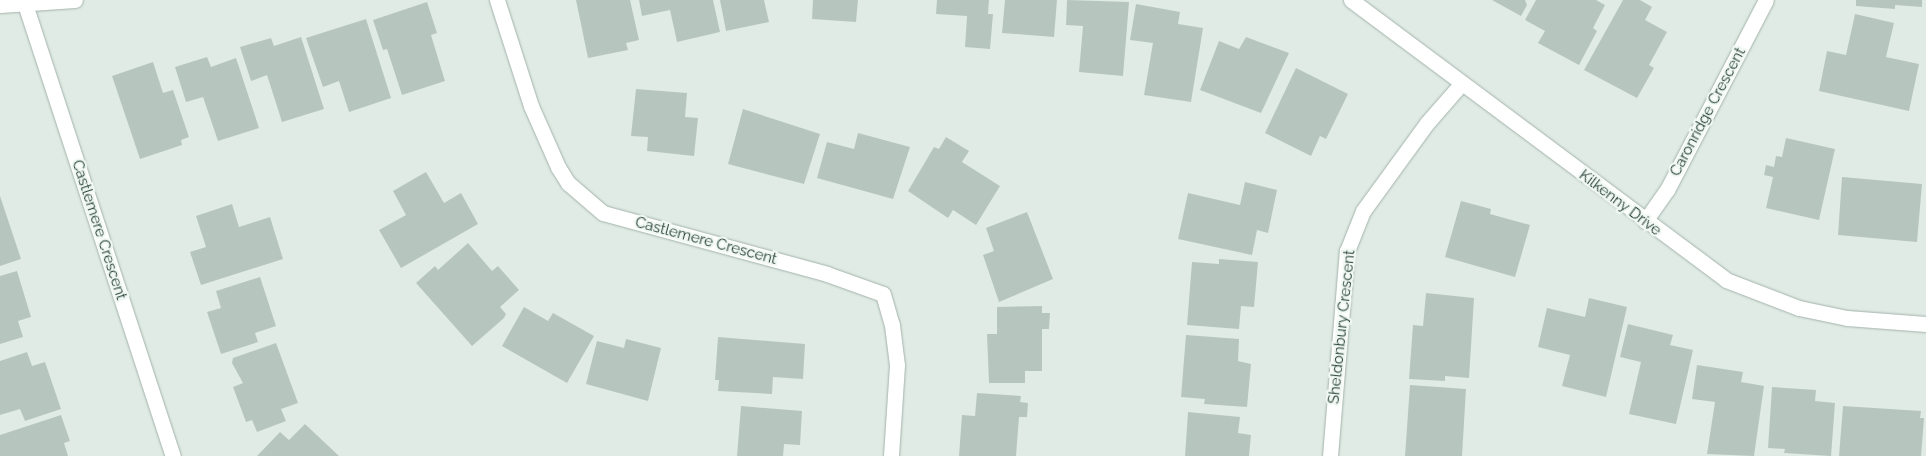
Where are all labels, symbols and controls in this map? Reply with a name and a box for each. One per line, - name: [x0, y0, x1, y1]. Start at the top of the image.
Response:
- street label: Caronridge Crescent: [1666, 45, 1750, 179]
- street label: Castlemere Crescent: [68, 158, 130, 302]
- street label: Kilkenny Drive: [1575, 166, 1665, 240]
- street label: Castlemere Crescent: [633, 213, 779, 269]
- street label: Sheldonbury Crescent: [1325, 249, 1359, 405]

